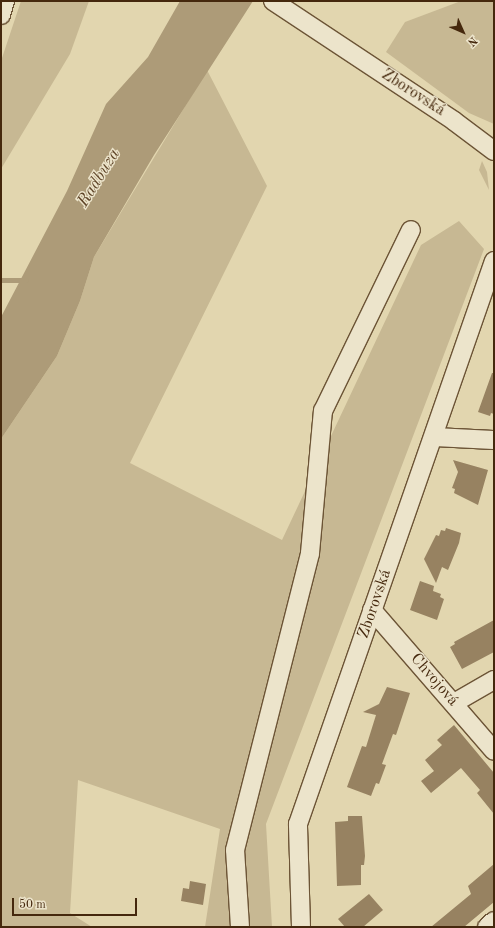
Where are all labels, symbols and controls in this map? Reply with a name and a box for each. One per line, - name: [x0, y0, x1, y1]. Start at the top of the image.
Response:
- north arrow: [443, 12, 483, 52]
- text: N: [465, 34, 479, 48]
- street label: Zborovská: [378, 65, 448, 121]
- water label: Radbuza: [73, 145, 125, 211]
- street label: Zborovská: [354, 567, 396, 641]
- street label: Chvojová: [406, 650, 462, 710]
- scale bar: [14, 890, 139, 916]
- text: 50 m: [19, 899, 46, 911]

